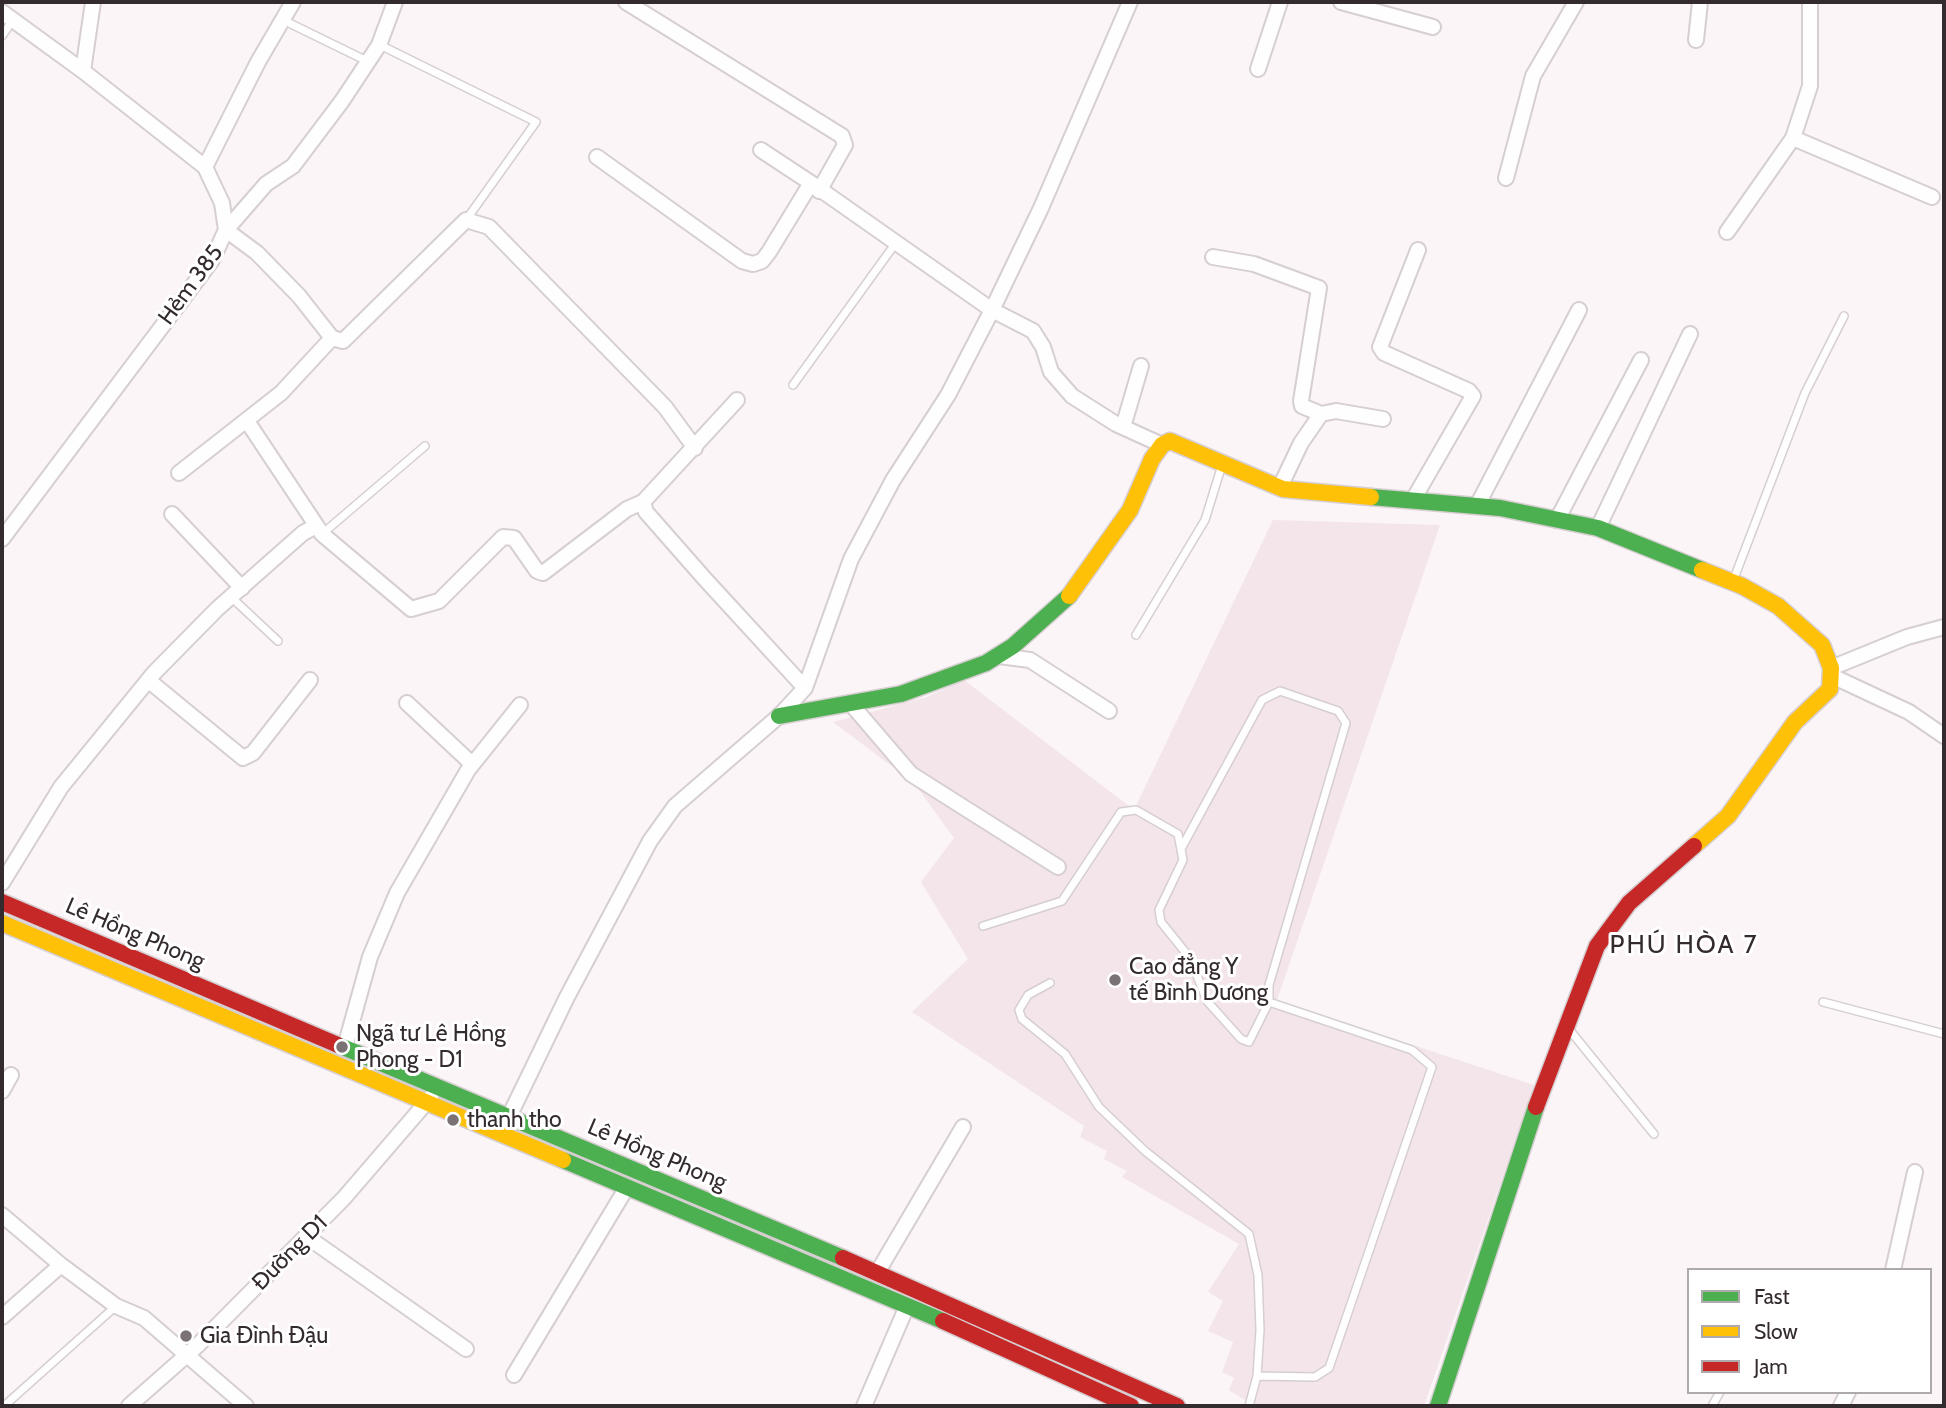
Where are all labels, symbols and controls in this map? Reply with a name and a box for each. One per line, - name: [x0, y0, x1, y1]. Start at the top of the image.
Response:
- street label: Hẻm 385: [153, 240, 229, 330]
- street label: Lê Hồng Phong: [61, 892, 209, 976]
- district label: PHÚ HÒA 7: [1611, 929, 1757, 961]
- place label: Cao đẳng Y tế Bình Dương: [1129, 953, 1268, 1007]
- marker: Cao đẳng Y tế Bình Dương: [1107, 972, 1123, 988]
- place label: Ngã tư Lê Hồng Phong - D1: [356, 1020, 506, 1074]
- marker: Ngã tư Lê Hồng Phong - D1: [334, 1039, 350, 1055]
- place label: thanh tho: [467, 1106, 562, 1134]
- marker: thanh tho: [445, 1112, 461, 1128]
- street label: Lê Hồng Phong: [583, 1113, 731, 1197]
- street label: Đường D1: [247, 1210, 333, 1296]
- legend: [1687, 1268, 1932, 1394]
- text: Fast: [1754, 1284, 1790, 1309]
- text: Slow: [1754, 1319, 1798, 1344]
- place label: Gia Đình Đậu: [200, 1322, 328, 1350]
- marker: Gia Đình Đậu: [178, 1328, 194, 1344]
- text: Jam: [1754, 1354, 1788, 1379]

